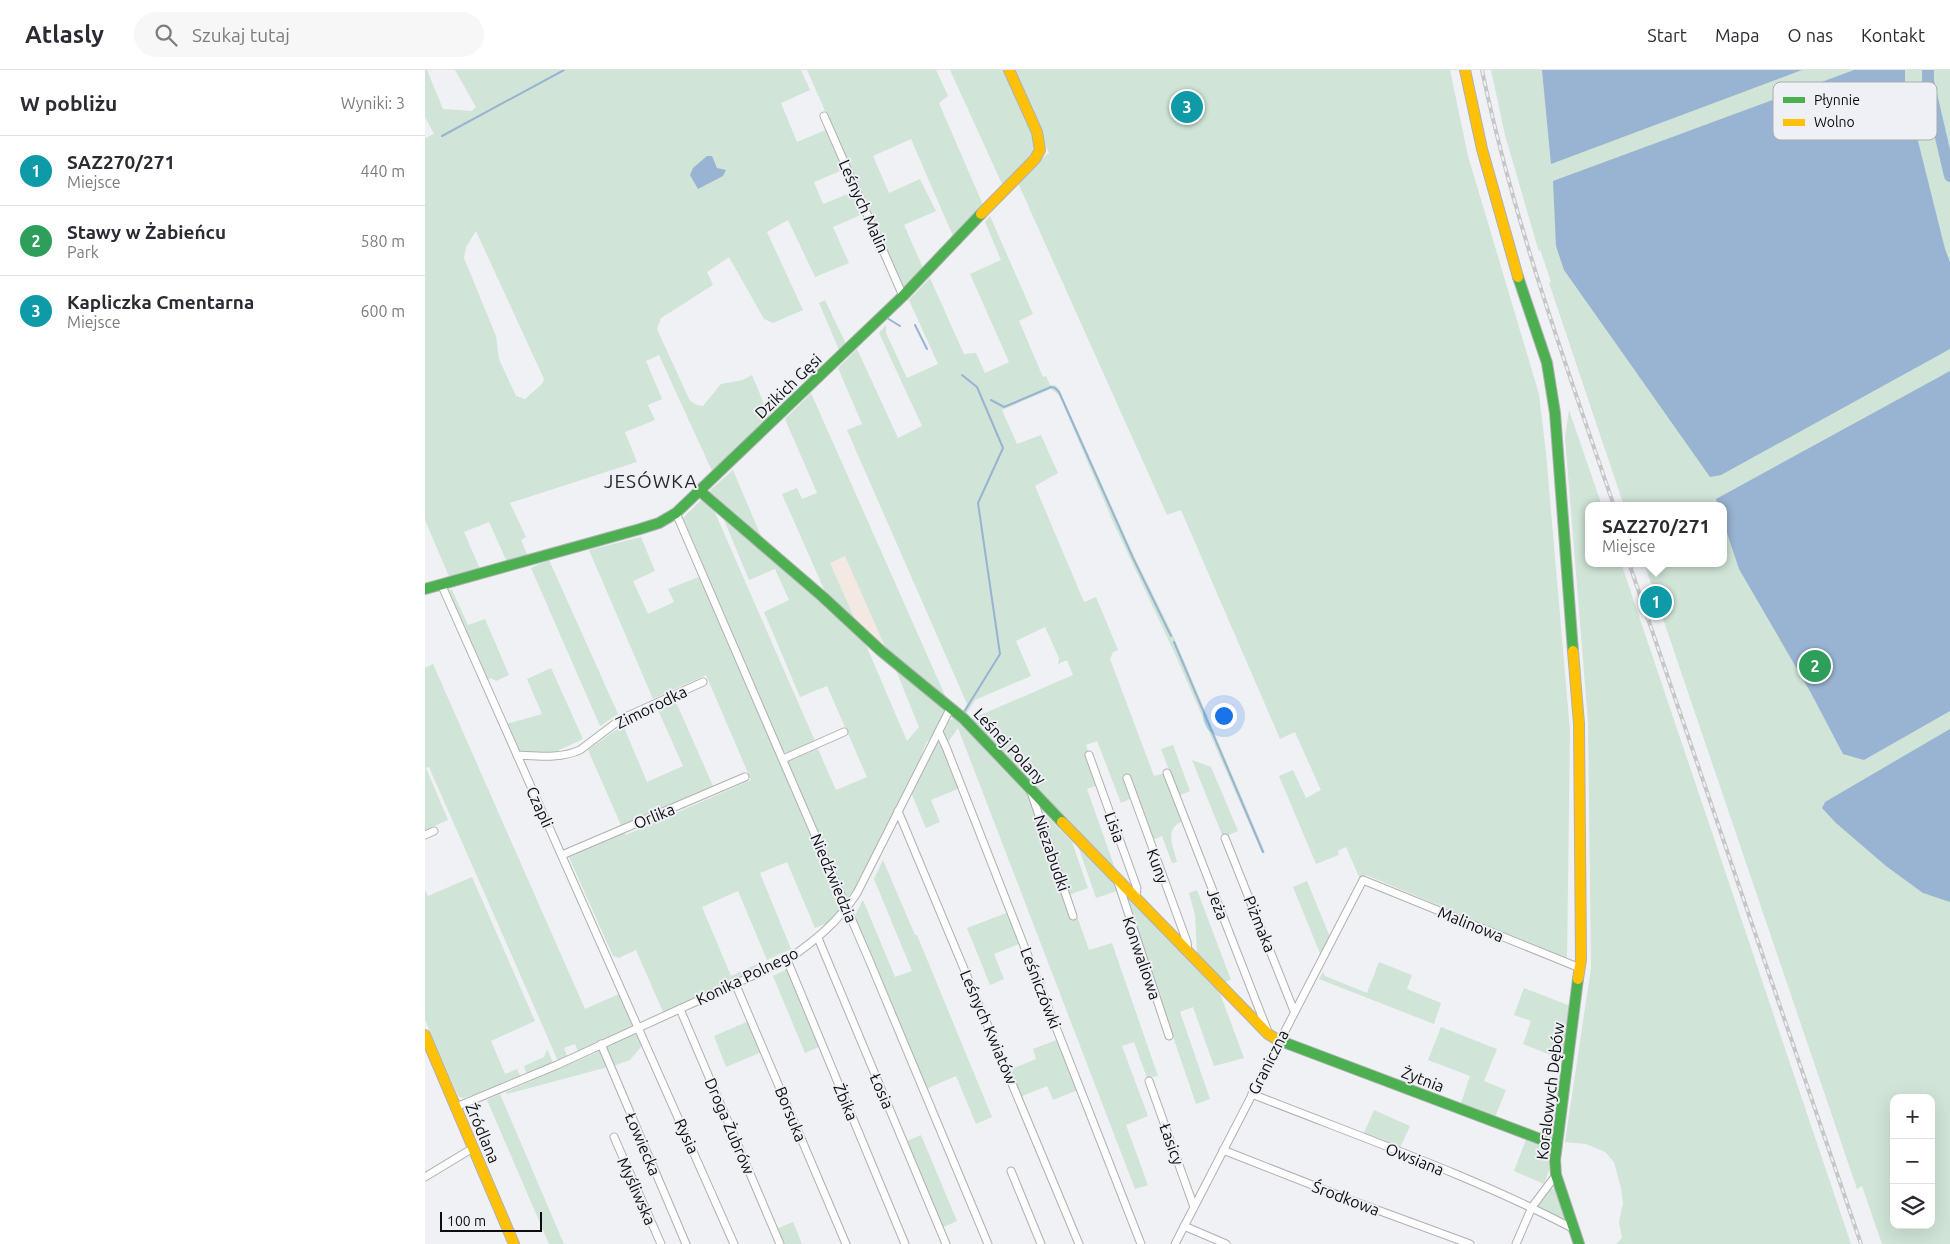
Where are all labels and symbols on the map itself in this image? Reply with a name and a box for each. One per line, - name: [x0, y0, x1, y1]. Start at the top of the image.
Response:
- legend: [1773, 82, 1937, 140]
- pin: 3: [1171, 88, 1203, 126]
- text: Płynnie: [1814, 92, 1860, 108]
- text: Wolno: [1814, 114, 1855, 130]
- street label: Leśnych Malin: [835, 157, 893, 255]
- street label: Dzikich Gęsi: [751, 350, 825, 422]
- district label: JESÓWKA: [604, 470, 698, 492]
- pin: 1: [1640, 583, 1672, 621]
- pin: 2: [1799, 647, 1831, 685]
- street label: Zimorodka: [612, 682, 690, 732]
- your location: [1211, 703, 1237, 729]
- street label: Leśnej Polany: [970, 704, 1050, 788]
- street label: Czapli: [523, 784, 557, 830]
- street label: Orlika: [631, 800, 677, 832]
- street label: Lisia: [1101, 809, 1129, 845]
- street label: Niezabudki: [1031, 812, 1073, 894]
- street label: Niedźwiedzia: [807, 831, 861, 925]
- street label: Kuny: [1143, 846, 1173, 886]
- street label: Jeża: [1204, 886, 1232, 922]
- street label: Piżmaka: [1241, 893, 1279, 955]
- street label: Malinowa: [1435, 903, 1507, 945]
- street label: Konwaliowa: [1119, 914, 1165, 1002]
- street label: Konika Polnego: [693, 944, 801, 1008]
- street label: Leśniczówki: [1017, 945, 1065, 1031]
- street label: Leśnych Kwiatów: [957, 967, 1021, 1087]
- street label: Koralowych Dębów: [1533, 1021, 1567, 1161]
- street label: Graniczna: [1244, 1027, 1292, 1097]
- street label: Żytnia: [1399, 1063, 1447, 1095]
- street label: Łosia: [867, 1071, 897, 1111]
- street label: Droga Żubrów: [702, 1075, 759, 1177]
- street label: Żbika: [830, 1081, 862, 1123]
- street label: Borsuka: [772, 1084, 810, 1144]
- street label: Źródlana: [462, 1099, 506, 1166]
- street label: Łowiecka: [622, 1110, 664, 1178]
- street label: Rysia: [671, 1116, 703, 1156]
- street label: Łasicy: [1156, 1121, 1188, 1167]
- street label: Owsiana: [1383, 1139, 1447, 1179]
- street label: Myśliwska: [614, 1154, 660, 1228]
- street label: Środkowa: [1310, 1176, 1383, 1219]
- scale bar: [440, 1209, 543, 1232]

